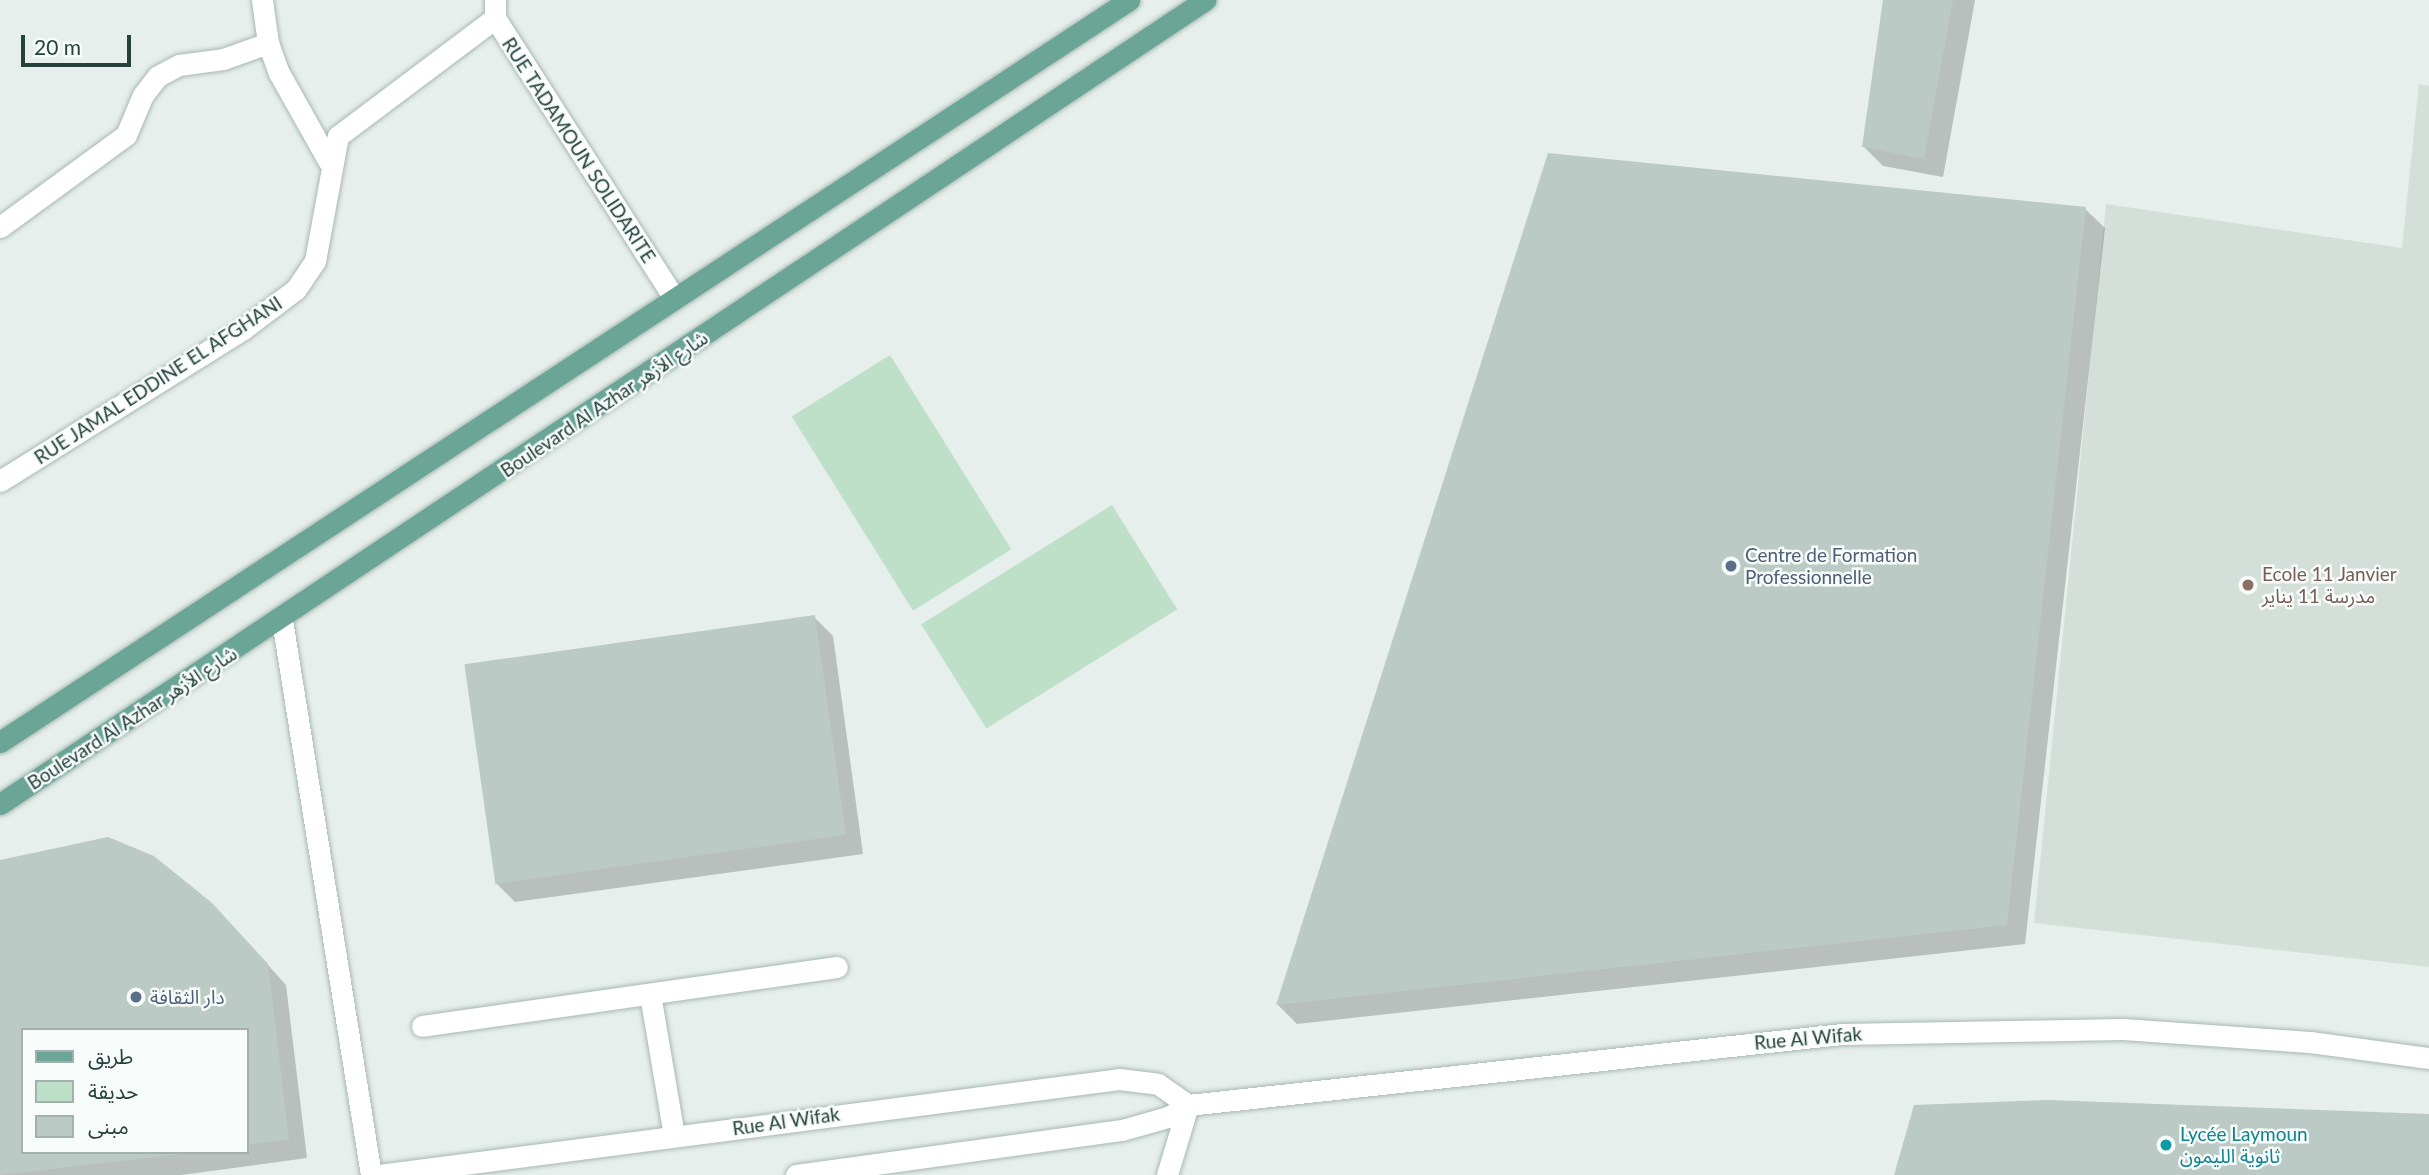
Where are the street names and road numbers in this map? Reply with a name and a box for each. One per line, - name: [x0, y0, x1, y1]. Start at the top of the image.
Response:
- street label: RUE TADAMOUN SOLIDARITE: [497, 33, 661, 267]
- street label: RUE JAMAL EDDINE EL AFGHANI: [29, 291, 287, 469]
- street label: Boulevard Al Azhar شارع الأزهر: [495, 326, 713, 482]
- street label: Boulevard Al Azhar شارع الأزهر: [22, 641, 242, 795]
- street label: Rue Al Wifak: [1753, 1022, 1863, 1054]
- street label: Rue Al Wifak: [730, 1102, 842, 1140]

